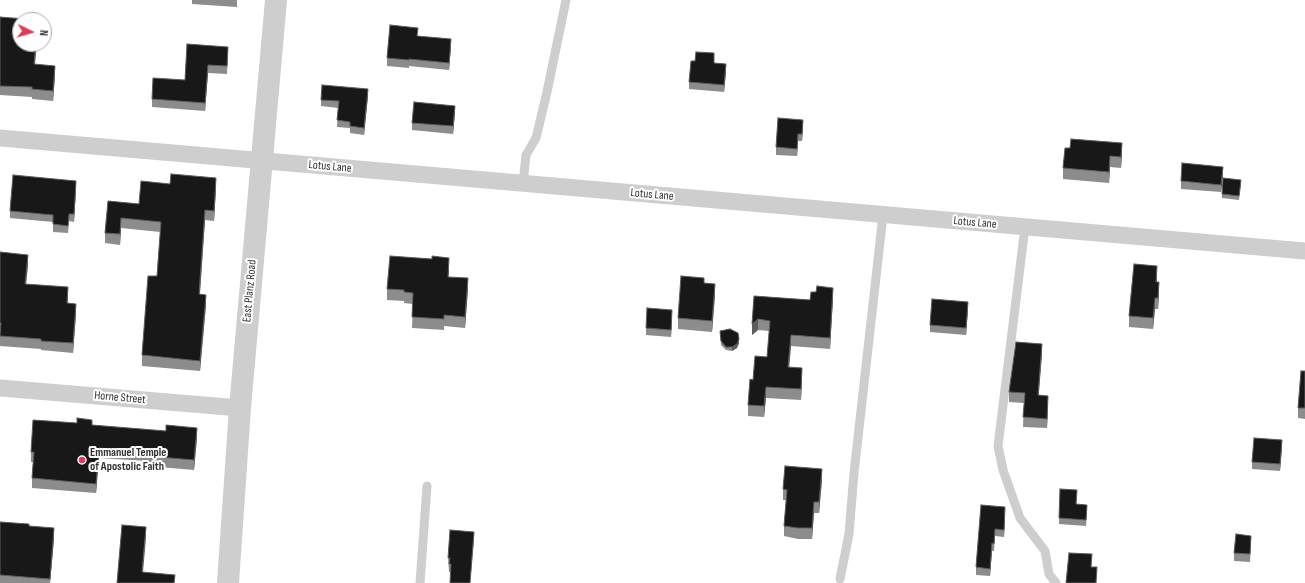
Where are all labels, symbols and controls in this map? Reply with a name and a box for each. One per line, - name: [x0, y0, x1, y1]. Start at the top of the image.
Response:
- north arrow: [12, 12, 52, 52]
- text: N: [37, 30, 50, 36]
- street label: Lotus Lane: [308, 158, 352, 176]
- street label: Lotus Lane: [630, 186, 674, 204]
- street label: Lotus Lane: [953, 214, 997, 232]
- street label: East Planz Road: [240, 259, 260, 323]
- street label: Horne Street: [94, 389, 146, 407]
- place label: Emmanuel Temple of Apostolic Faith: [90, 446, 166, 474]
- marker: Emmanuel Temple of Apostolic Faith: [77, 455, 87, 465]

